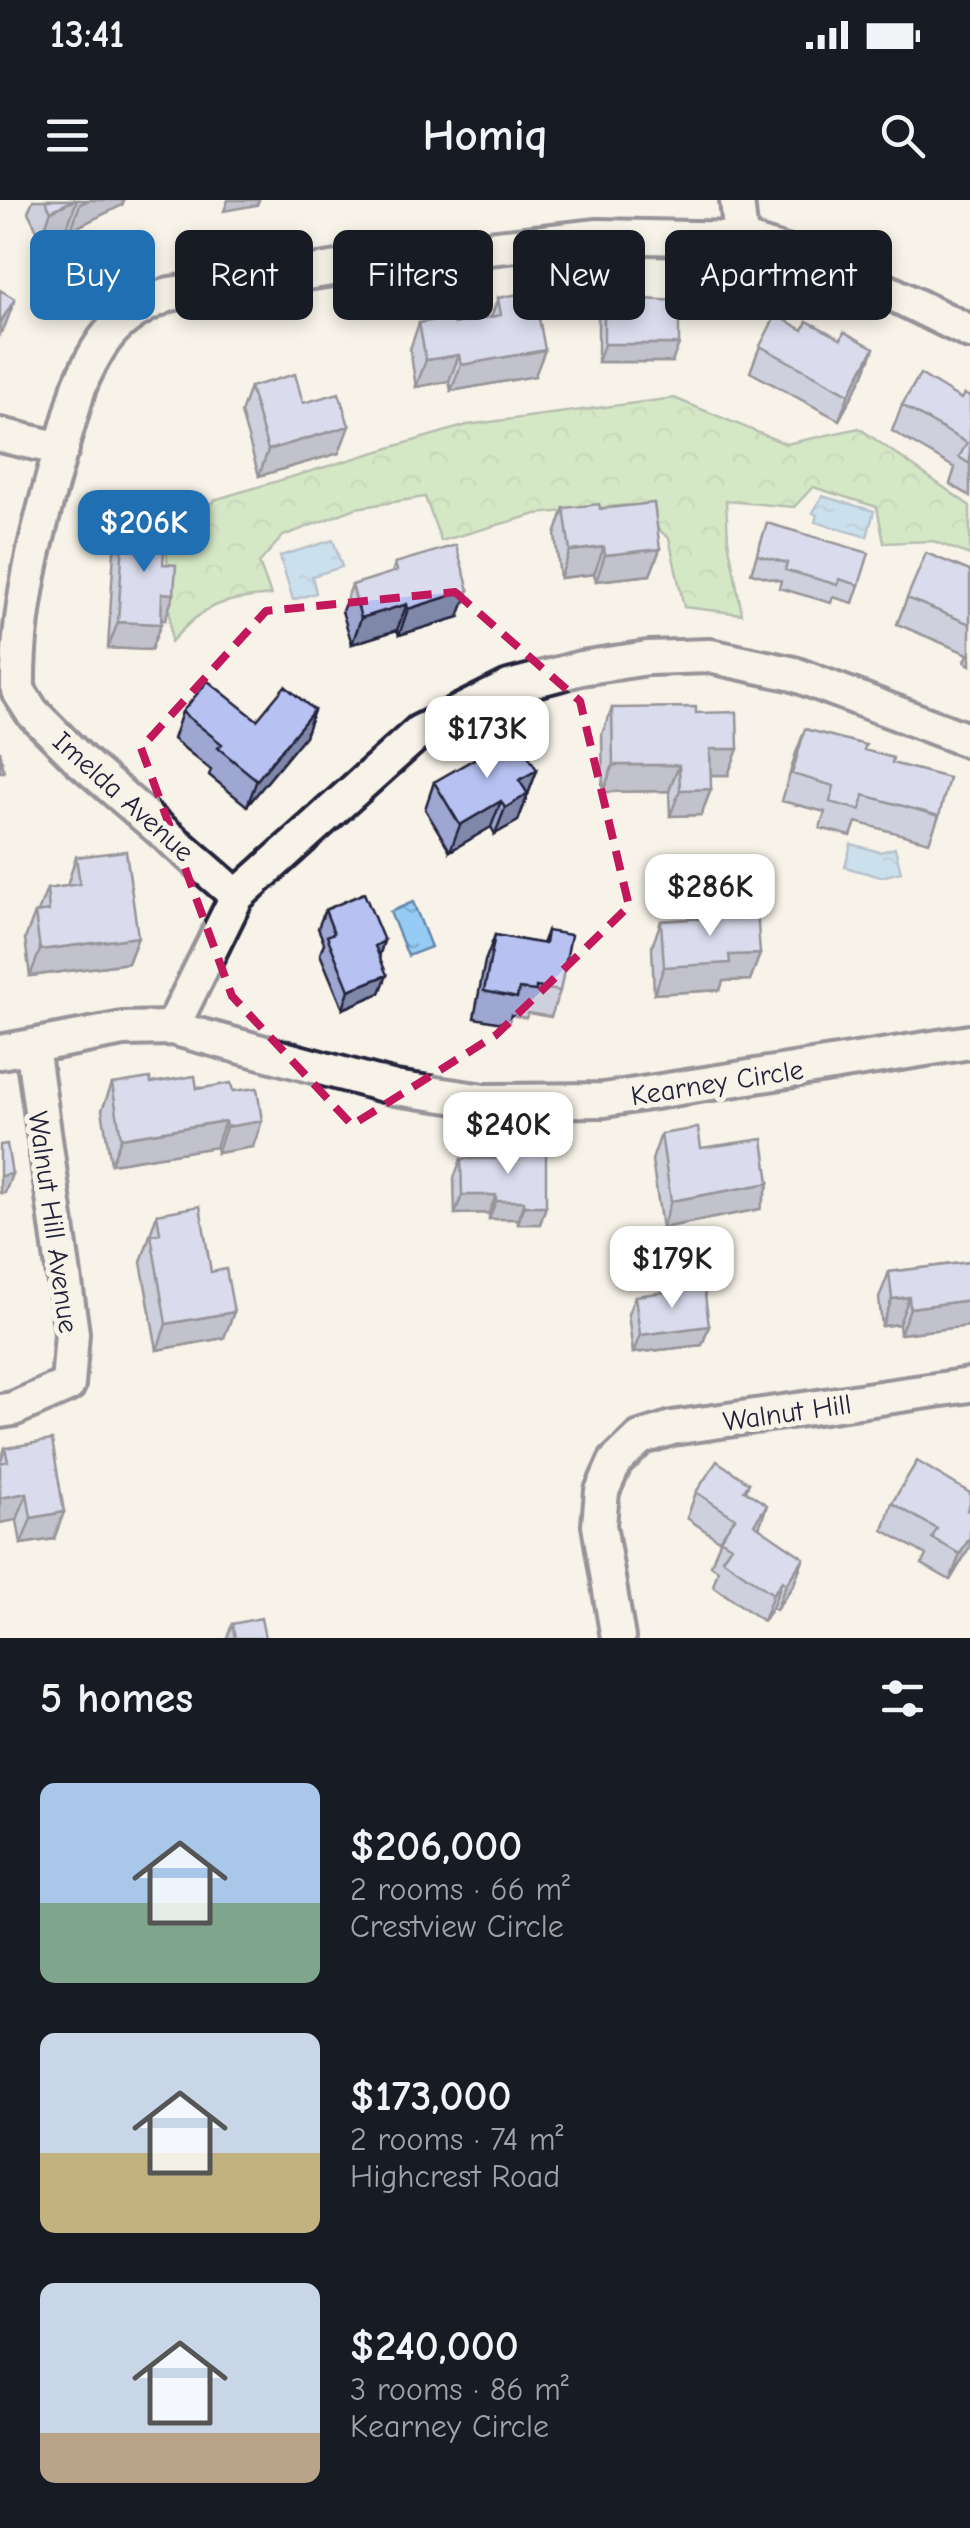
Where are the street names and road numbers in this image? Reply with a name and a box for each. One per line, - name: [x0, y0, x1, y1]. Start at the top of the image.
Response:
- street label: Imelda Avenue: [46, 725, 200, 868]
- street label: Kearney Circle: [629, 1054, 806, 1112]
- street label: Walnut Hill Avenue: [22, 1109, 84, 1335]
- street label: Walnut Hill: [721, 1388, 853, 1438]

